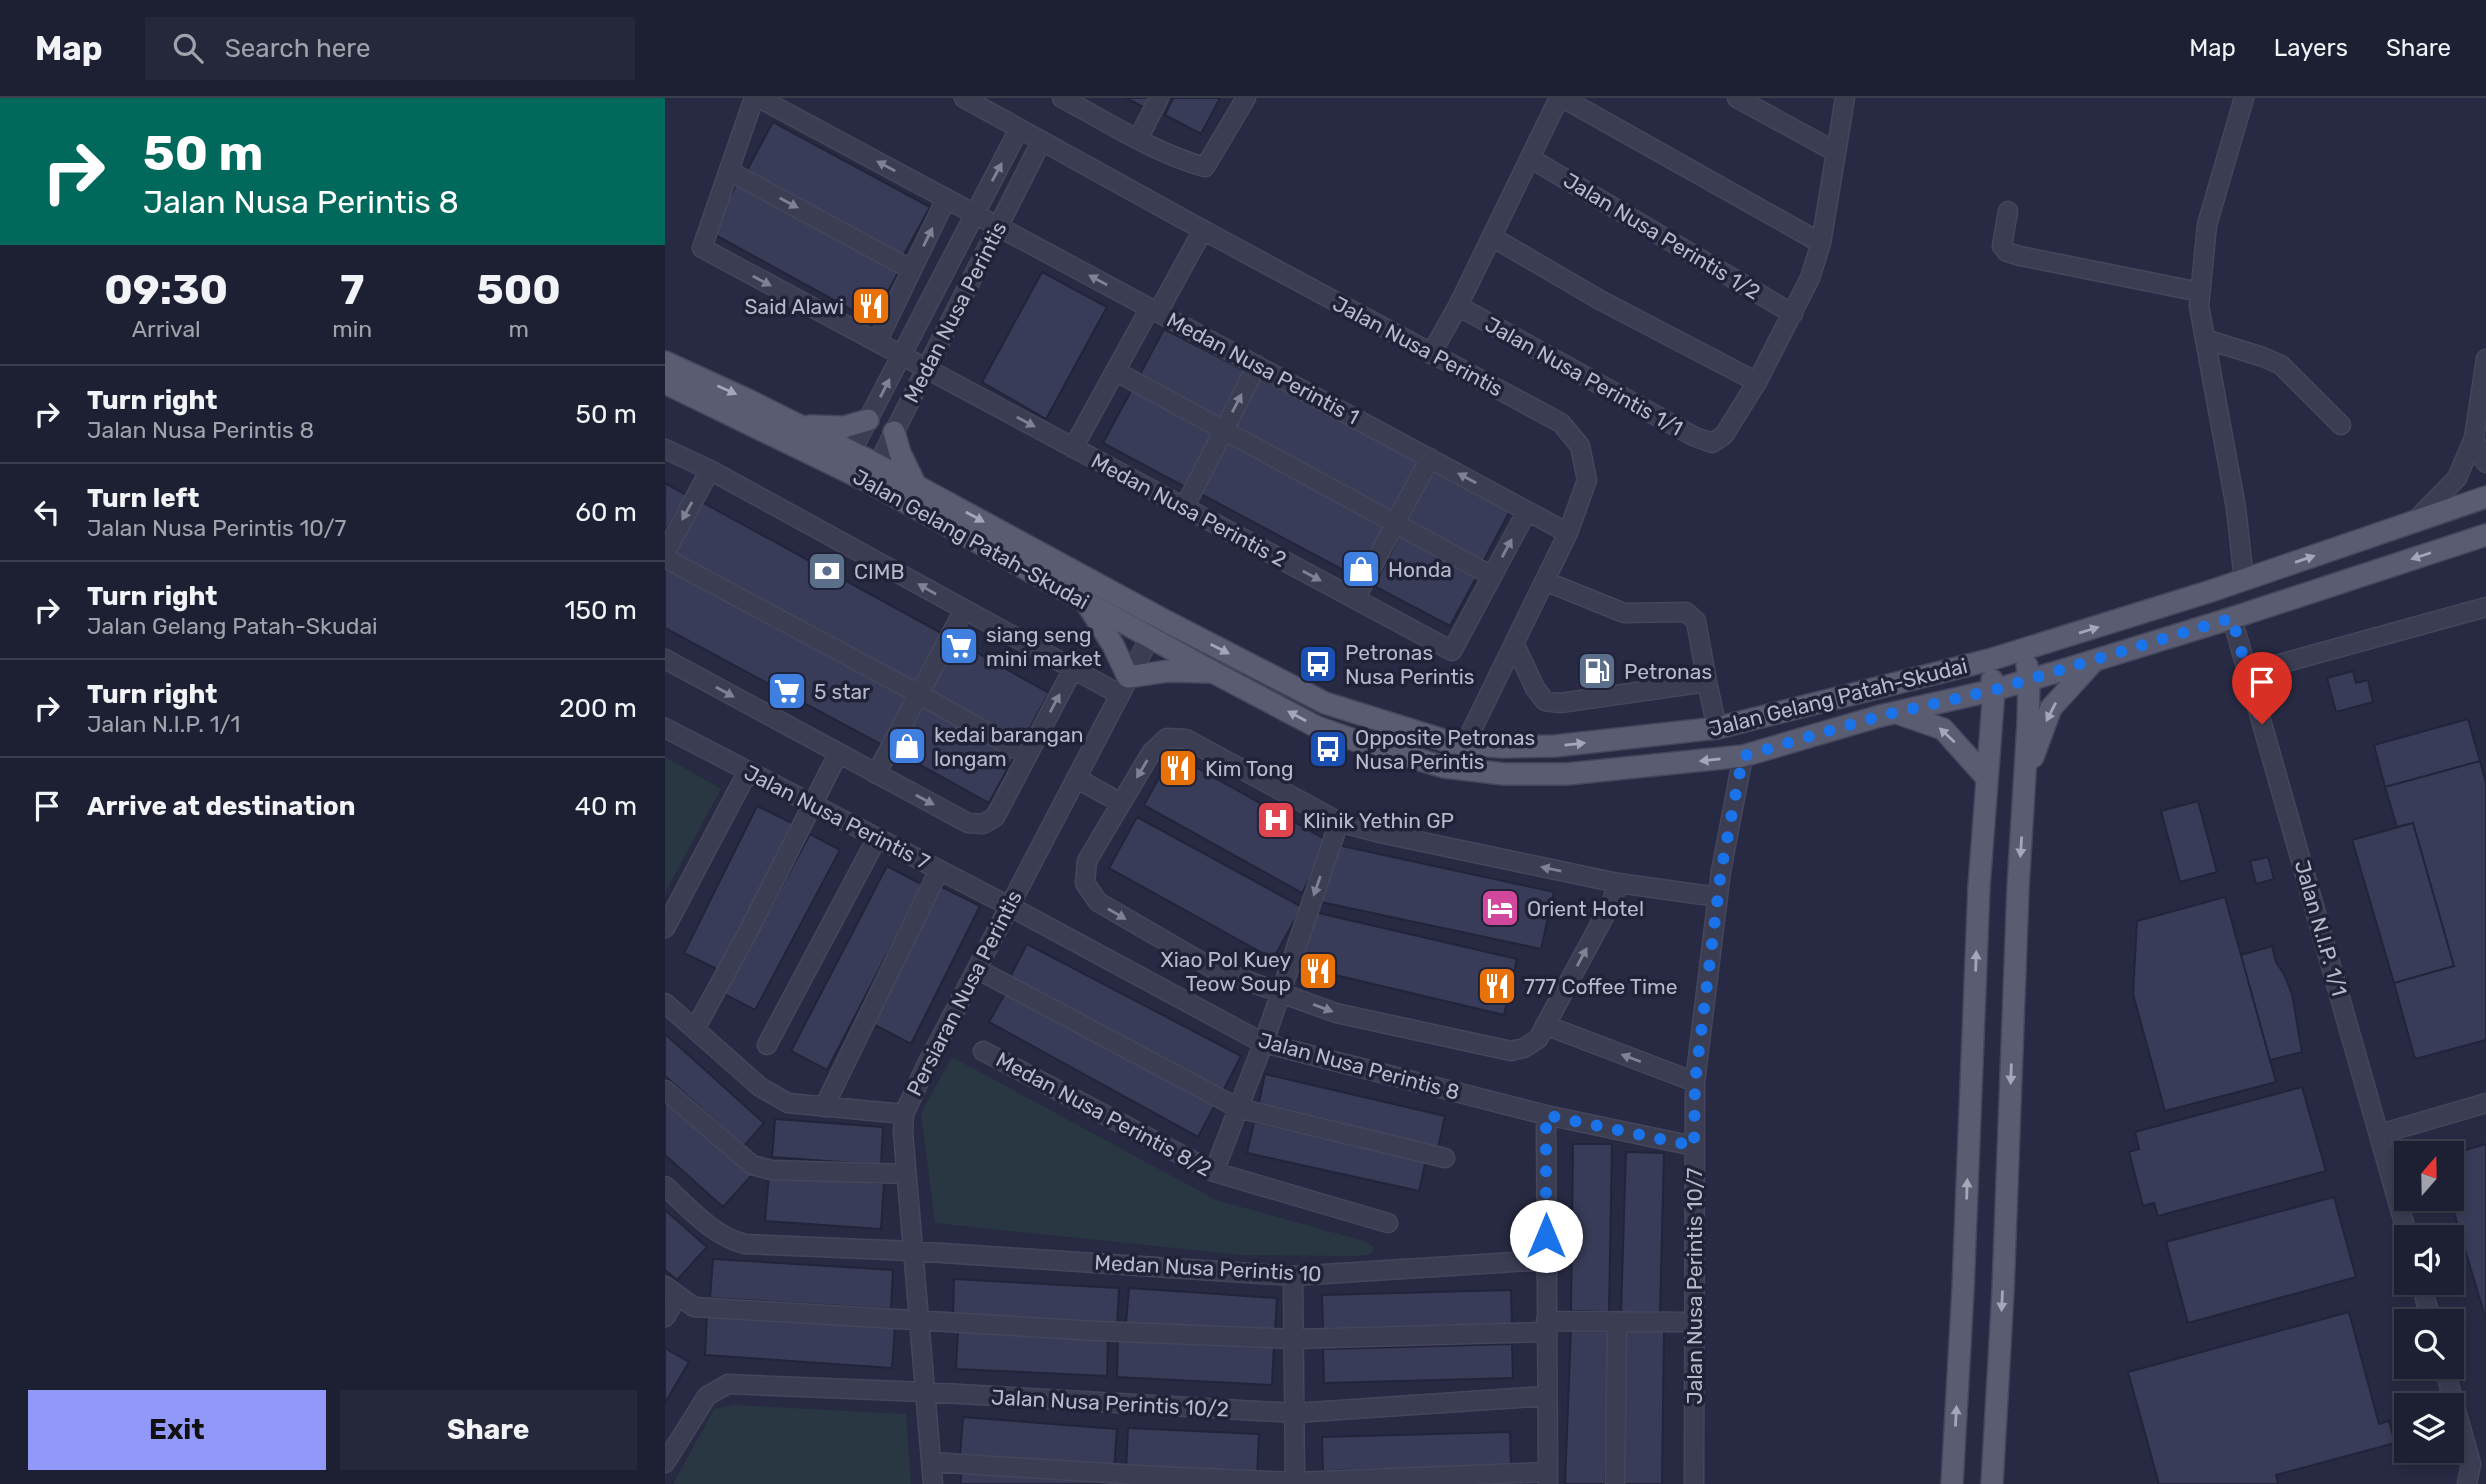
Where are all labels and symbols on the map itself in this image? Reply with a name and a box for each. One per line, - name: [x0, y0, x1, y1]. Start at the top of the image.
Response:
- one-way arrow: [876, 161, 896, 172]
- one-way arrow: [991, 162, 1003, 182]
- street label: Jalan Nusa Perintis 1/2: [1559, 167, 1765, 305]
- one-way arrow: [779, 197, 799, 209]
- street label: Medan Nusa Perintis: [899, 217, 1011, 407]
- one-way arrow: [922, 227, 934, 247]
- one-way arrow: [1088, 274, 1108, 286]
- one-way arrow: [753, 275, 772, 287]
- restaurant icon: Said Alawi: [850, 285, 892, 327]
- street label: Jalan Nusa Perintis: [1329, 291, 1507, 401]
- place label: Said Alawi: [745, 294, 844, 319]
- street label: Medan Nusa Perintis 1: [1163, 307, 1363, 429]
- street label: Jalan Nusa Perintis 1/1: [1481, 311, 1687, 441]
- one-way arrow: [879, 378, 890, 398]
- one-way arrow: [717, 384, 737, 396]
- one-way arrow: [1232, 393, 1243, 413]
- one-way arrow: [1016, 416, 1035, 428]
- street label: Medan Nusa Perintis 2: [1087, 448, 1291, 572]
- street label: Jalan Gelang Patah-Skudai: [849, 464, 1093, 614]
- one-way arrow: [1457, 472, 1477, 484]
- one-way arrow: [682, 502, 694, 522]
- one-way arrow: [965, 511, 985, 523]
- one-way arrow: [1501, 538, 1513, 558]
- shop icon: Honda: [1340, 548, 1382, 590]
- bank icon: CIMB: [806, 550, 848, 592]
- one-way arrow: [2410, 551, 2431, 562]
- one-way arrow: [2294, 553, 2315, 564]
- place label: Honda: [1388, 557, 1452, 582]
- place label: CIMB: [854, 559, 904, 584]
- one-way arrow: [1303, 570, 1323, 582]
- one-way arrow: [918, 583, 937, 595]
- place label: siang seng mini market: [986, 622, 1101, 671]
- one-way arrow: [2078, 624, 2099, 634]
- supermarket icon: siang seng mini market: [938, 625, 980, 667]
- place label: Petronas Nusa Perintis: [1345, 640, 1474, 689]
- bus stop icon: Petronas Nusa Perintis: [1297, 643, 1339, 685]
- one-way arrow: [1210, 644, 1230, 655]
- fuel station icon: Petronas: [1576, 650, 1618, 692]
- pin: [2232, 652, 2292, 724]
- street label: Jalan Gelang Patah-Skudai: [1706, 653, 1970, 741]
- place label: Petronas: [1624, 659, 1712, 684]
- supermarket icon: 5 star: [766, 670, 808, 712]
- place label: 5 star: [814, 679, 870, 704]
- one-way arrow: [715, 686, 735, 697]
- one-way arrow: [1048, 693, 1060, 713]
- one-way arrow: [2046, 702, 2057, 722]
- one-way arrow: [1287, 710, 1307, 722]
- place label: kedai barangan longam: [934, 722, 1083, 771]
- shop icon: kedai barangan longam: [886, 725, 928, 767]
- place label: Opposite Petronas Nusa Perintis: [1355, 725, 1535, 774]
- one-way arrow: [1938, 727, 1955, 743]
- bus stop icon: Opposite Petronas Nusa Perintis: [1307, 728, 1349, 770]
- one-way arrow: [1565, 738, 1587, 749]
- restaurant icon: Kim Tong: [1157, 747, 1199, 789]
- one-way arrow: [1699, 754, 1721, 765]
- place label: Kim Tong: [1205, 756, 1293, 781]
- street label: Jalan Nusa Perintis 7: [740, 759, 934, 875]
- one-way arrow: [1136, 759, 1148, 778]
- one-way arrow: [915, 794, 935, 806]
- hospital icon: Klinik Yethin GP: [1255, 799, 1297, 841]
- place label: Klinik Yethin GP: [1303, 808, 1454, 833]
- one-way arrow: [2015, 836, 2026, 858]
- street label: Jalan N.I.P. 1/1: [2290, 857, 2352, 999]
- one-way arrow: [1540, 863, 1562, 874]
- one-way arrow: [1311, 876, 1322, 897]
- street label: Persiaran Nusa Perintis: [901, 886, 1027, 1100]
- hotel icon: Orient Hotel: [1479, 887, 1521, 929]
- place label: Orient Hotel: [1527, 896, 1644, 921]
- one-way arrow: [1108, 907, 1127, 920]
- place label: Xiao Pol Kuey Teow Soup: [1160, 947, 1291, 996]
- one-way arrow: [1576, 947, 1588, 967]
- restaurant icon: Xiao Pol Kuey Teow Soup: [1297, 950, 1339, 992]
- one-way arrow: [1970, 950, 1982, 972]
- restaurant icon: 777 Coffee Time: [1476, 965, 1518, 1007]
- place label: 777 Coffee Time: [1524, 974, 1677, 999]
- one-way arrow: [1313, 1003, 1334, 1014]
- street label: Jalan Nusa Perintis 8: [1256, 1027, 1462, 1105]
- street label: Medan Nusa Perintis 8/2: [992, 1047, 1216, 1181]
- one-way arrow: [1620, 1052, 1641, 1063]
- one-way arrow: [2006, 1063, 2017, 1085]
- north arrow: [2394, 1141, 2464, 1211]
- street label: Jalan Nusa Perintis 10/7: [1682, 1167, 1707, 1404]
- one-way arrow: [1962, 1177, 1973, 1199]
- position arrow: [1509, 1199, 1583, 1273]
- street label: Medan Nusa Perintis 10: [1094, 1250, 1322, 1286]
- one-way arrow: [1996, 1291, 2007, 1313]
- street label: Jalan Nusa Perintis 10/2: [990, 1384, 1230, 1422]
- one-way arrow: [1951, 1405, 1962, 1427]

